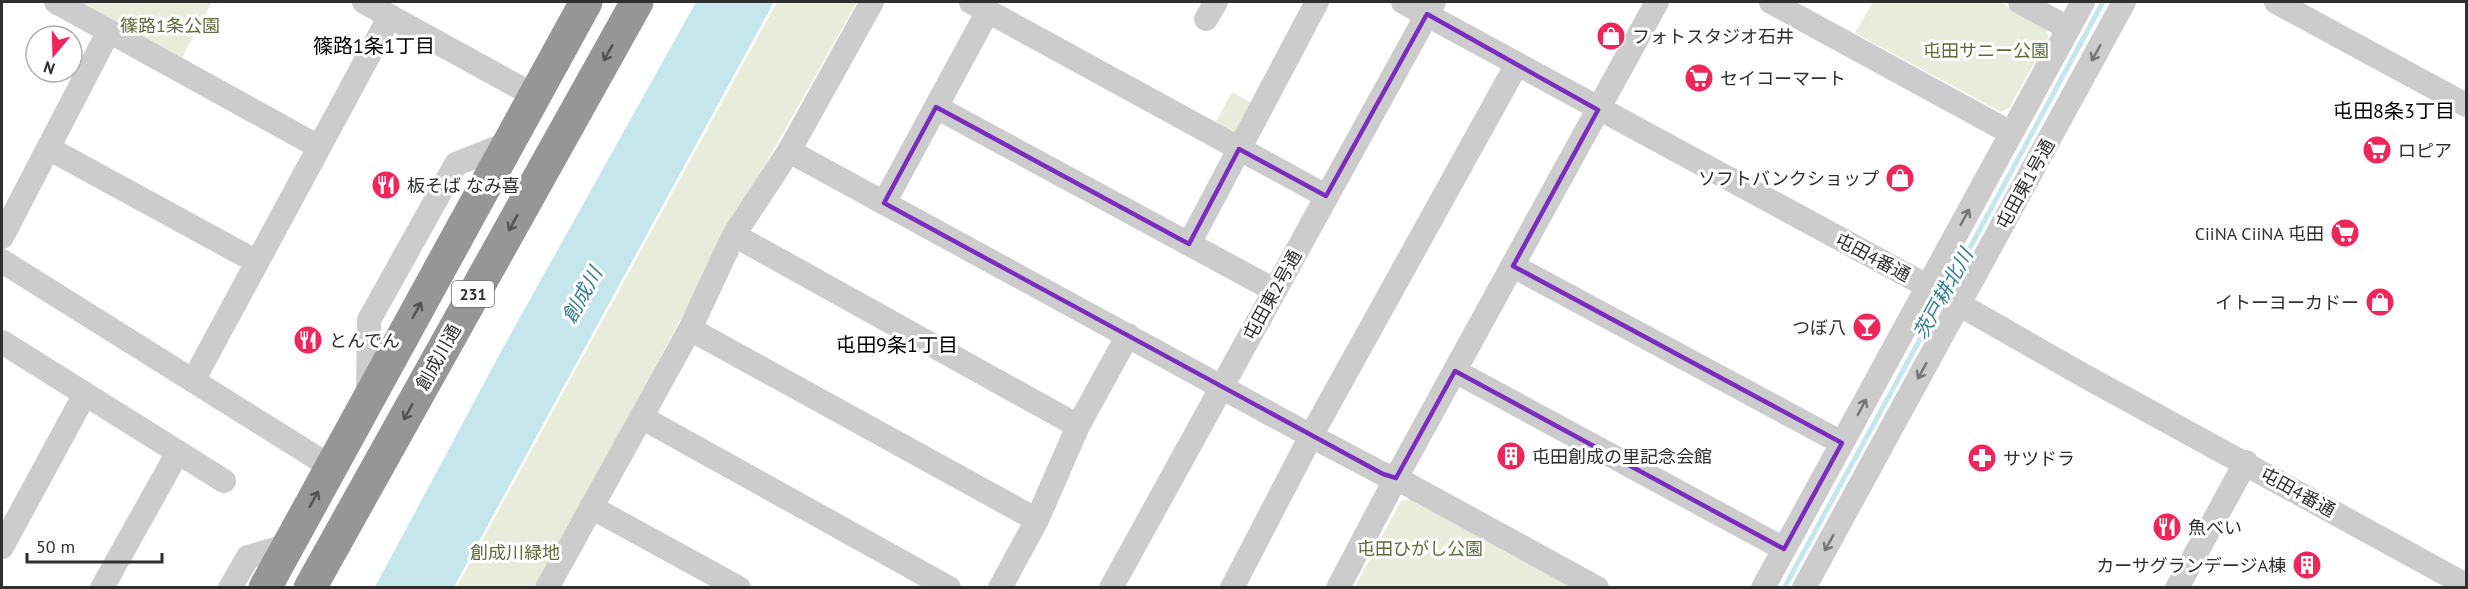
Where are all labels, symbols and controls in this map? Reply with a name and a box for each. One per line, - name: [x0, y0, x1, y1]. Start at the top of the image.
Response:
- park label: 篠路1条公園: [120, 14, 220, 37]
- shop icon: フォトスタジオ石井: [1595, 20, 1627, 52]
- north arrow: [24, 24, 84, 84]
- place label: フォトスタジオ石井: [1632, 25, 1794, 48]
- district label: 篠路1条1丁目: [313, 33, 435, 59]
- park label: 屯田サニー公園: [1923, 39, 2049, 62]
- one-way arrow: [602, 43, 613, 61]
- one-way arrow: [2090, 44, 2102, 61]
- text: N: [41, 57, 57, 79]
- supermarket icon: セイコーマート: [1683, 62, 1715, 94]
- place label: セイコーマート: [1720, 67, 1846, 90]
- district label: 屯田8条3丁目: [2333, 98, 2455, 124]
- supermarket icon: ロピア: [2361, 134, 2393, 166]
- street label: 屯田東1号通: [1991, 135, 2059, 233]
- place label: ロピア: [2398, 139, 2452, 162]
- shop icon: ソフトバンクショップ: [1884, 162, 1916, 194]
- place label: ソフトバンクショップ: [1698, 167, 1879, 190]
- restaurant icon: 板そば なみ喜: [370, 169, 402, 201]
- place label: 板そば なみ喜: [407, 174, 520, 197]
- one-way arrow: [1960, 209, 1971, 227]
- one-way arrow: [507, 214, 519, 231]
- supermarket icon: CiiNA CiiNA 屯田: [2329, 217, 2361, 249]
- place label: CiiNA CiiNA 屯田: [2195, 222, 2324, 245]
- street label: 屯田4番通: [1831, 228, 1915, 286]
- water label: 茨戸耕北川: [1907, 242, 1980, 344]
- street label: 屯田東2号通: [1238, 246, 1306, 344]
- water label: 創成川: [556, 261, 609, 328]
- road number: 231: [452, 281, 494, 307]
- shop icon: イトーヨーカドー: [2364, 286, 2396, 318]
- place label: イトーヨーカドー: [2215, 291, 2359, 314]
- one-way arrow: [411, 302, 423, 319]
- bar icon: つぼ八: [1851, 311, 1883, 343]
- place label: つぼ八: [1792, 316, 1846, 339]
- street label: 創成川通: [410, 320, 466, 394]
- restaurant icon: とんでん: [292, 324, 324, 356]
- place label: とんでん: [329, 329, 400, 352]
- district label: 屯田9条1丁目: [836, 332, 958, 358]
- one-way arrow: [1916, 362, 1927, 380]
- one-way arrow: [1856, 399, 1868, 416]
- one-way arrow: [402, 402, 413, 420]
- building icon: 屯田創成の里記念会館: [1495, 440, 1527, 472]
- pharmacy icon: サツドラ: [1966, 442, 1998, 474]
- place label: 屯田創成の里記念会館: [1532, 445, 1712, 468]
- place label: サツドラ: [2003, 447, 2075, 470]
- street label: 屯田4番通: [2257, 462, 2339, 522]
- one-way arrow: [309, 491, 320, 509]
- restaurant icon: 魚べい: [2151, 511, 2183, 543]
- place label: 魚べい: [2188, 516, 2242, 539]
- scale bar: [27, 526, 162, 564]
- one-way arrow: [1823, 533, 1834, 551]
- text: 50 m: [36, 535, 75, 558]
- park label: 屯田ひがし公園: [1357, 537, 1483, 560]
- park label: 創成川緑地: [470, 541, 560, 564]
- building icon: カーサグランデージA棟: [2291, 549, 2323, 581]
- place label: カーサグランデージA棟: [2096, 554, 2286, 577]

